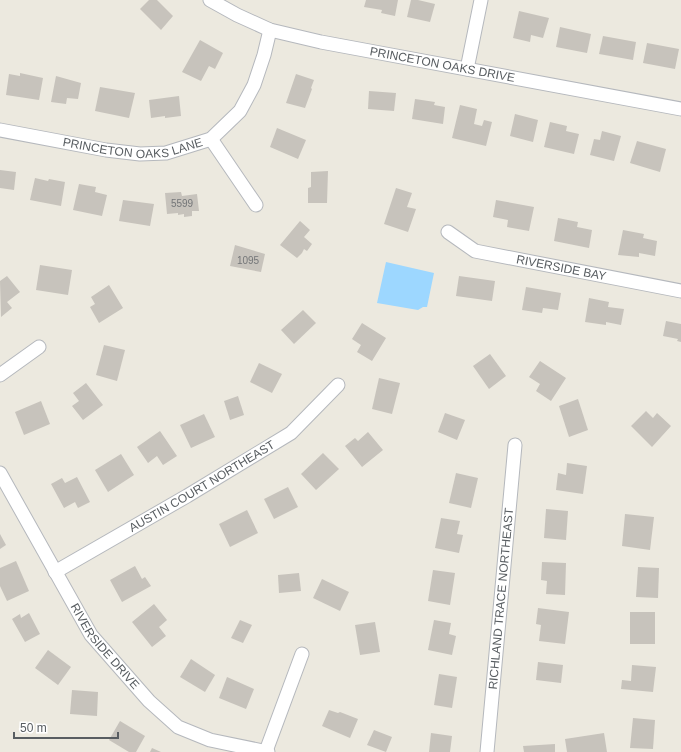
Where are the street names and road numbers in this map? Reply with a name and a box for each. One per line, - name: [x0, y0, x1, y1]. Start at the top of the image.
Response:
- street label: PRINCETON OAKS DRIVE: [369, 44, 516, 85]
- street label: PRINCETON OAKS LANE: [62, 135, 204, 161]
- street label: RIVERSIDE BAY: [515, 252, 608, 283]
- street label: AUSTIN COURT NORTHEAST: [127, 437, 278, 535]
- street label: RICHLAND TRACE NORTHEAST: [486, 506, 516, 690]
- street label: RIVERSIDE DRIVE: [68, 601, 142, 692]

